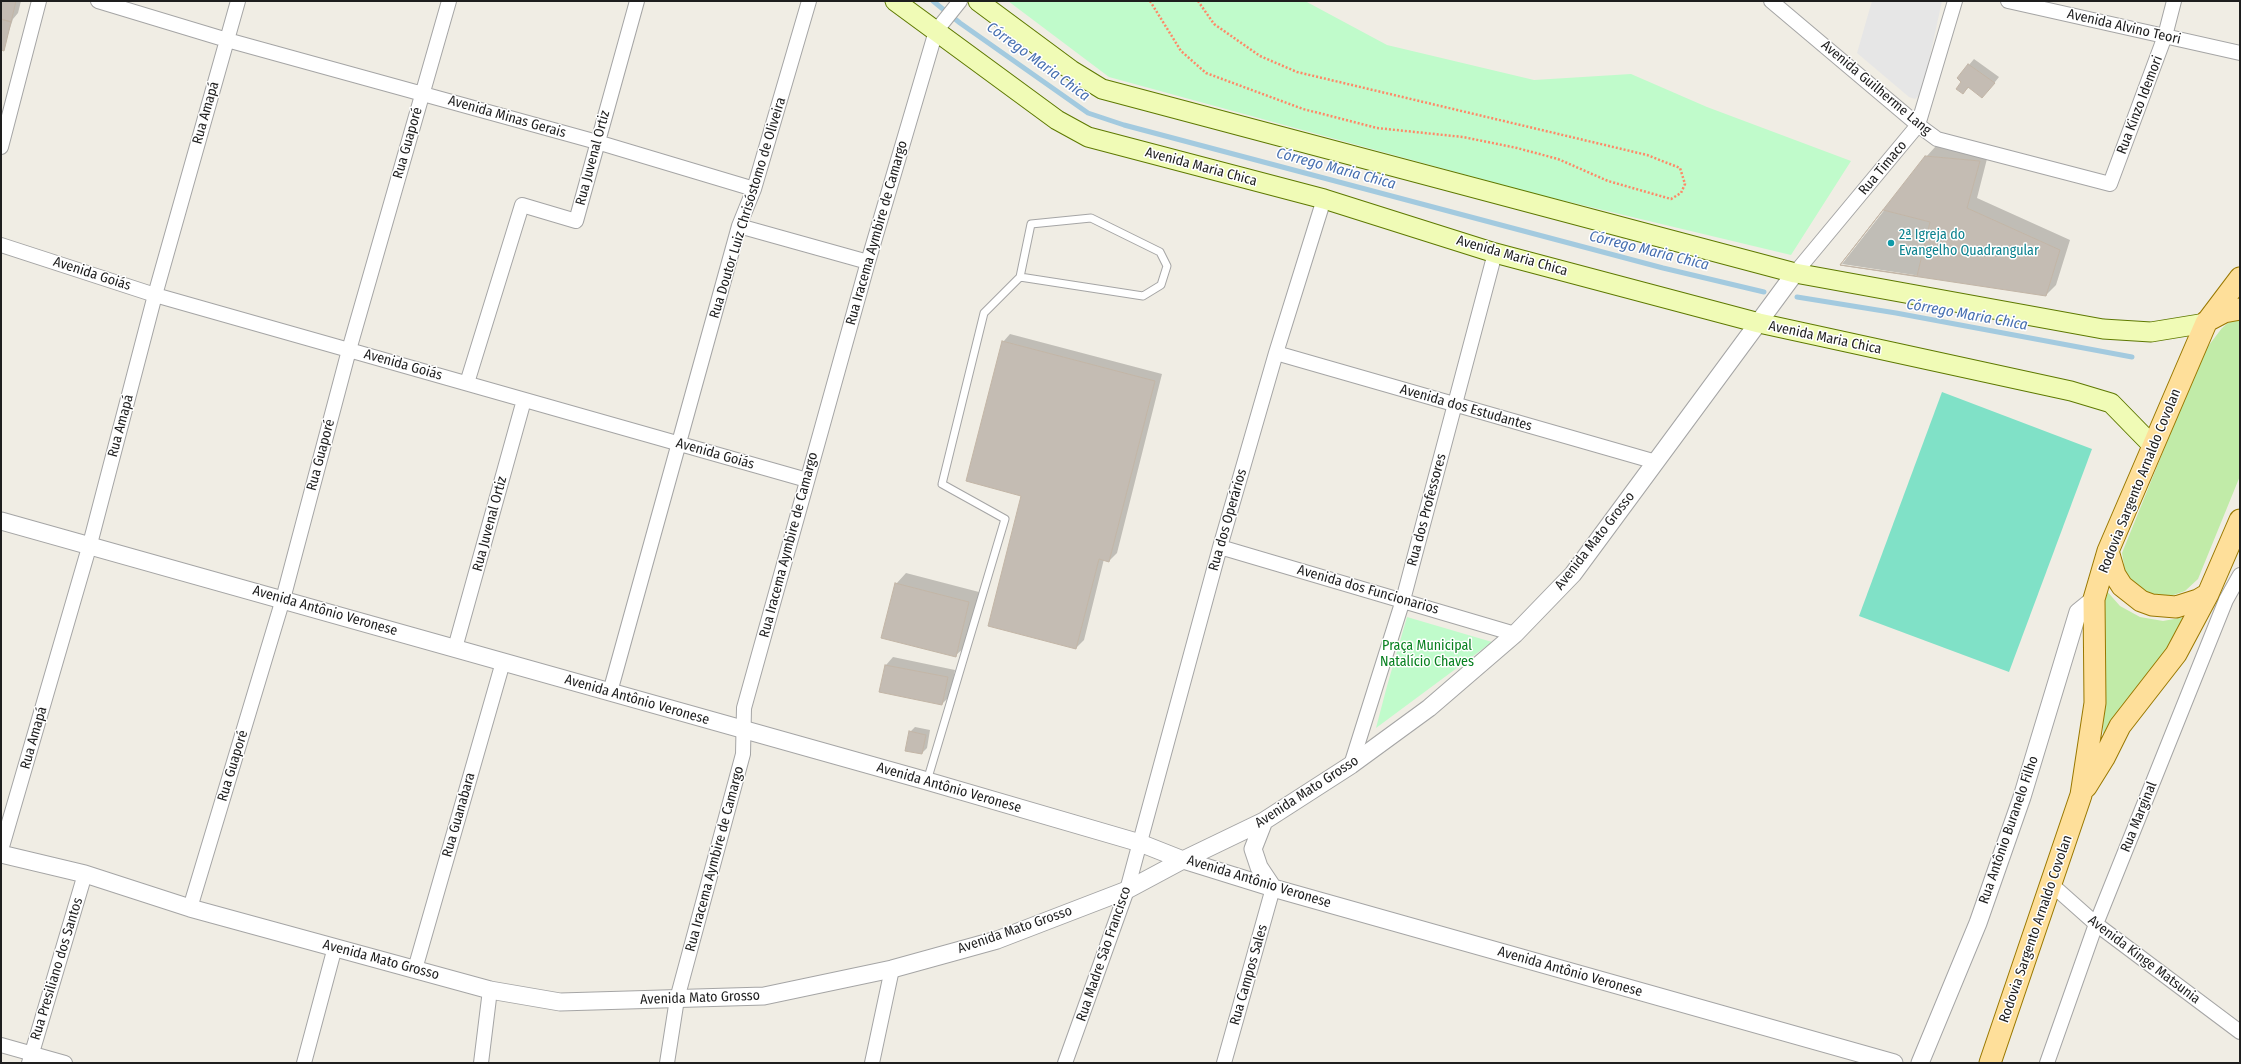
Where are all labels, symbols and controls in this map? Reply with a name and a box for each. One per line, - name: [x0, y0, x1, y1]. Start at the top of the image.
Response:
- street label: Avenida Alvino Teori: [2066, 6, 2182, 48]
- water label: Córrego Maria Chica: [983, 19, 1093, 105]
- street label: Avenida Guilherme Lang: [1817, 37, 1935, 139]
- street label: Rua Kinzo Idemori: [2113, 53, 2167, 157]
- street label: Rua Amapá: [189, 80, 223, 146]
- street label: Avenida Minas Gerais: [446, 92, 568, 142]
- street label: Rua Doutor Luiz Chrisóstomo de Oliveira: [706, 95, 790, 321]
- street label: Rua Guaporé: [390, 105, 426, 181]
- street label: Rua Juvenal Ortiz: [572, 109, 614, 207]
- street label: Rua Timaco: [1855, 137, 1911, 199]
- street label: Rua Iracema Aymbire de Camargo: [843, 139, 911, 327]
- street label: Avenida Maria Chica: [1143, 144, 1259, 190]
- water label: Córrego Maria Chica: [1274, 144, 1398, 194]
- water label: Córrego Maria Chica: [1587, 227, 1711, 275]
- place label: 2ª Igreja do Evangelho Quadrangular: [1899, 227, 2039, 260]
- street label: Avenida Maria Chica: [1454, 232, 1570, 280]
- marker: 2ª Igreja do Evangelho Quadrangular: [1886, 238, 1896, 248]
- street label: Avenida Goiás: [51, 254, 133, 294]
- water label: Córrego Maria Chica: [1905, 295, 2029, 335]
- street label: Avenida Maria Chica: [1767, 318, 1883, 358]
- street label: Avenida Goiás: [362, 346, 444, 384]
- street label: Avenida dos Estudantes: [1398, 381, 1534, 435]
- street label: Rodovia Sargento Arnaldo Covolan: [2095, 386, 2185, 576]
- street label: Rua Amapá: [105, 393, 137, 459]
- street label: Rua Guaporé: [303, 417, 339, 493]
- street label: Avenida Goiás: [674, 435, 756, 473]
- street label: Rua Iracema Aymbire de Camargo: [756, 450, 822, 640]
- street label: Rua dos Professores: [1404, 452, 1450, 568]
- street label: Rua dos Operários: [1205, 467, 1251, 573]
- street label: Rua Juvenal Ortiz: [469, 475, 511, 573]
- street label: Avenida Mato Grosso: [1551, 489, 1639, 593]
- street label: Avenida dos Funcionarios: [1295, 562, 1441, 618]
- street label: Avenida Antônio Veronese: [251, 582, 399, 640]
- park label: Praça Municipal Natalício Chaves: [1380, 638, 1474, 670]
- street label: Avenida Antônio Veronese: [563, 671, 711, 729]
- street label: Rua Amapá: [17, 705, 51, 771]
- street label: Rua Guaporé: [214, 728, 252, 804]
- street label: Avenida Mato Grosso: [1252, 752, 1362, 832]
- street label: Rua Antônio Buranelo Filho: [1976, 754, 2042, 906]
- street label: Avenida Antônio Veronese: [875, 759, 1023, 817]
- street label: Rua Iracema Aymbire de Camargo: [682, 764, 748, 954]
- street label: Rua Guanabara: [439, 771, 479, 859]
- street label: Rua Marginal: [2117, 779, 2161, 855]
- street label: Rodovia Sargento Arnaldo Covolan: [1996, 833, 2076, 1025]
- street label: Avenida Antônio Veronese: [1185, 852, 1333, 912]
- street label: Rua Madre São Francisco: [1073, 884, 1135, 1024]
- street label: Rua Presiliano dos Santos: [27, 896, 87, 1042]
- street label: Avenida Mato Grosso: [956, 903, 1074, 957]
- street label: Avenida Kinge Matsunia: [2084, 912, 2204, 1008]
- street label: Rua Campos Sales: [1227, 923, 1271, 1027]
- street label: Avenida Mato Grosso: [321, 936, 441, 984]
- street label: Avenida Antônio Veronese: [1496, 943, 1644, 1001]
- street label: Avenida Mato Grosso: [640, 988, 760, 1008]

